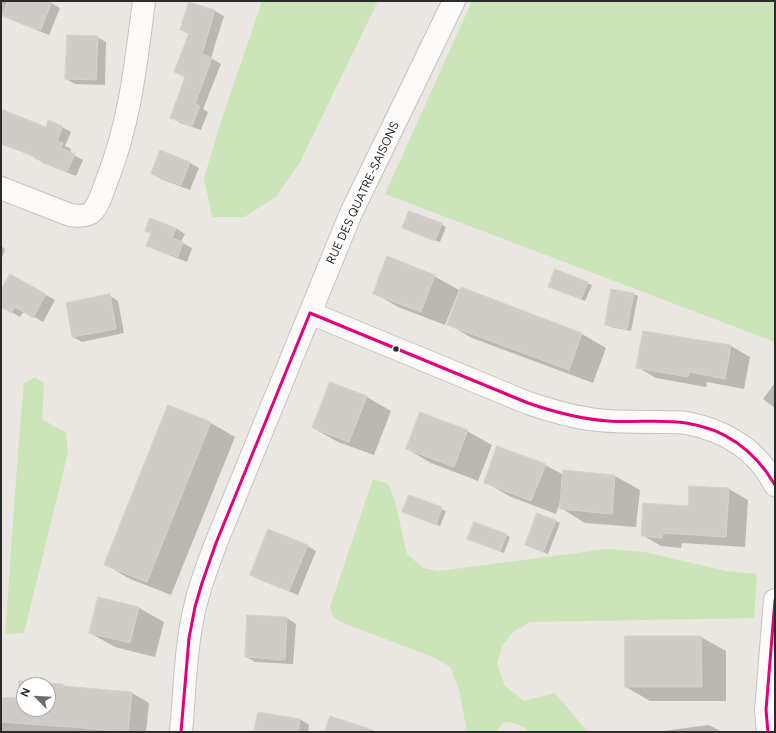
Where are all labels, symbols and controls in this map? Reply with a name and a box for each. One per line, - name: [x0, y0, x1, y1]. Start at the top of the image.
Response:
- street label: RUE DES QUATRE-SAISONS: [324, 119, 402, 267]
- unlabelled marker: [391, 344, 401, 354]
- north arrow: [16, 677, 56, 717]
- text: N: [18, 686, 33, 699]

